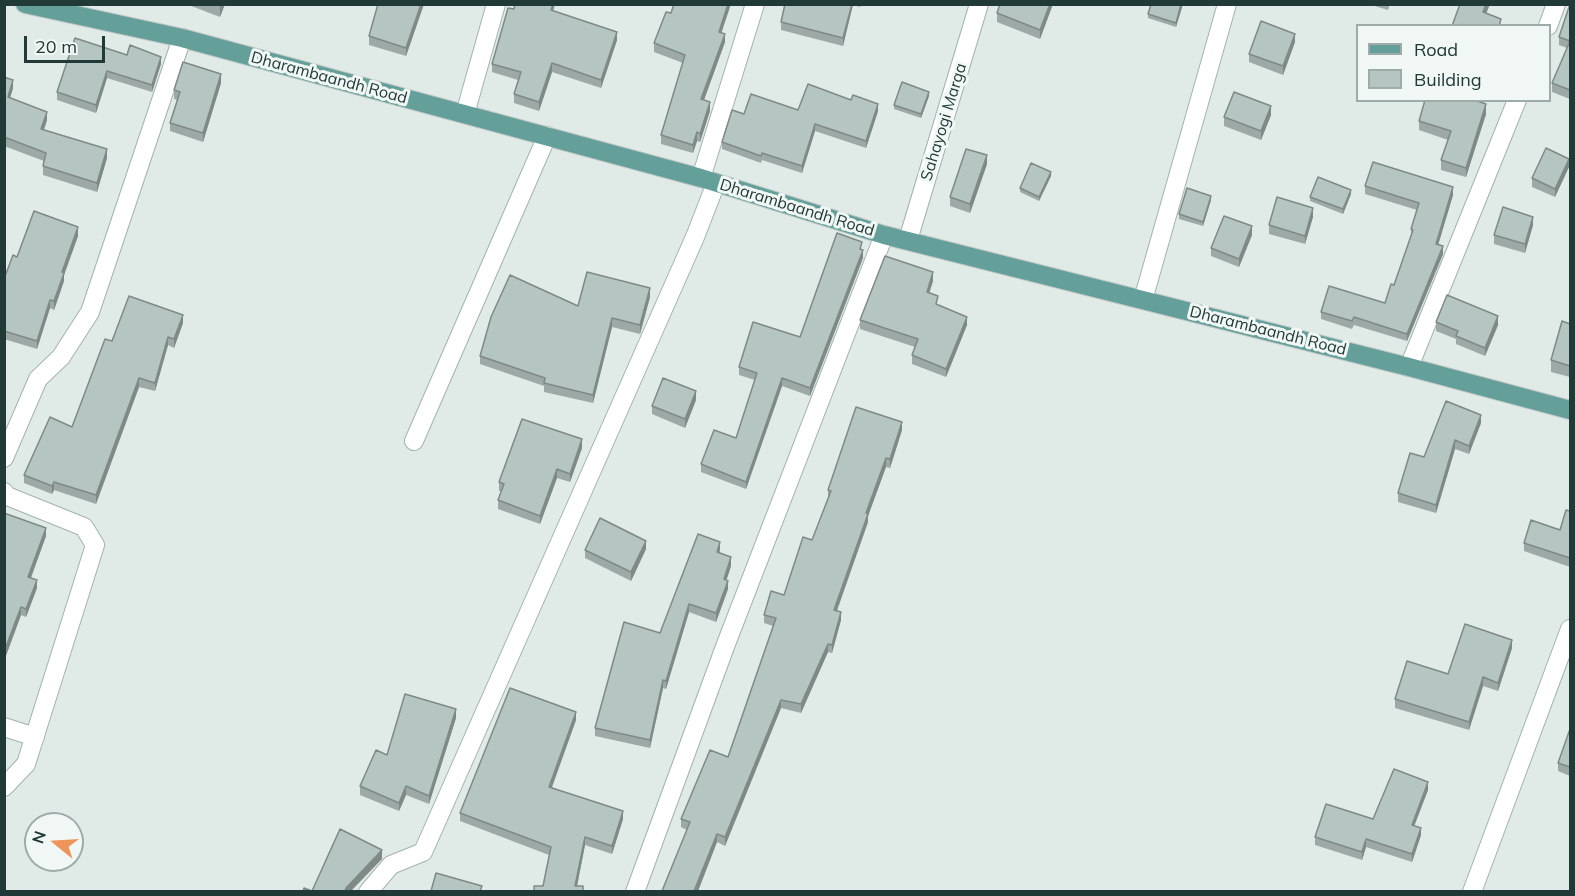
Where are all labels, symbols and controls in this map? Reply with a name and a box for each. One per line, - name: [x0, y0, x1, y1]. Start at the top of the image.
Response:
- scale bar: [27, 24, 108, 62]
- legend: [1356, 24, 1551, 102]
- text: 20 m: [35, 35, 77, 58]
- text: Road: [1414, 38, 1458, 61]
- street label: Dharambaandh Road: [249, 48, 409, 108]
- street label: Sahayogi Marga: [917, 61, 971, 183]
- text: Building: [1414, 68, 1482, 91]
- street label: Dharambaandh Road: [717, 175, 877, 241]
- street label: Dharambaandh Road: [1188, 302, 1348, 360]
- north arrow: [24, 812, 84, 872]
- text: N: [27, 828, 50, 846]

